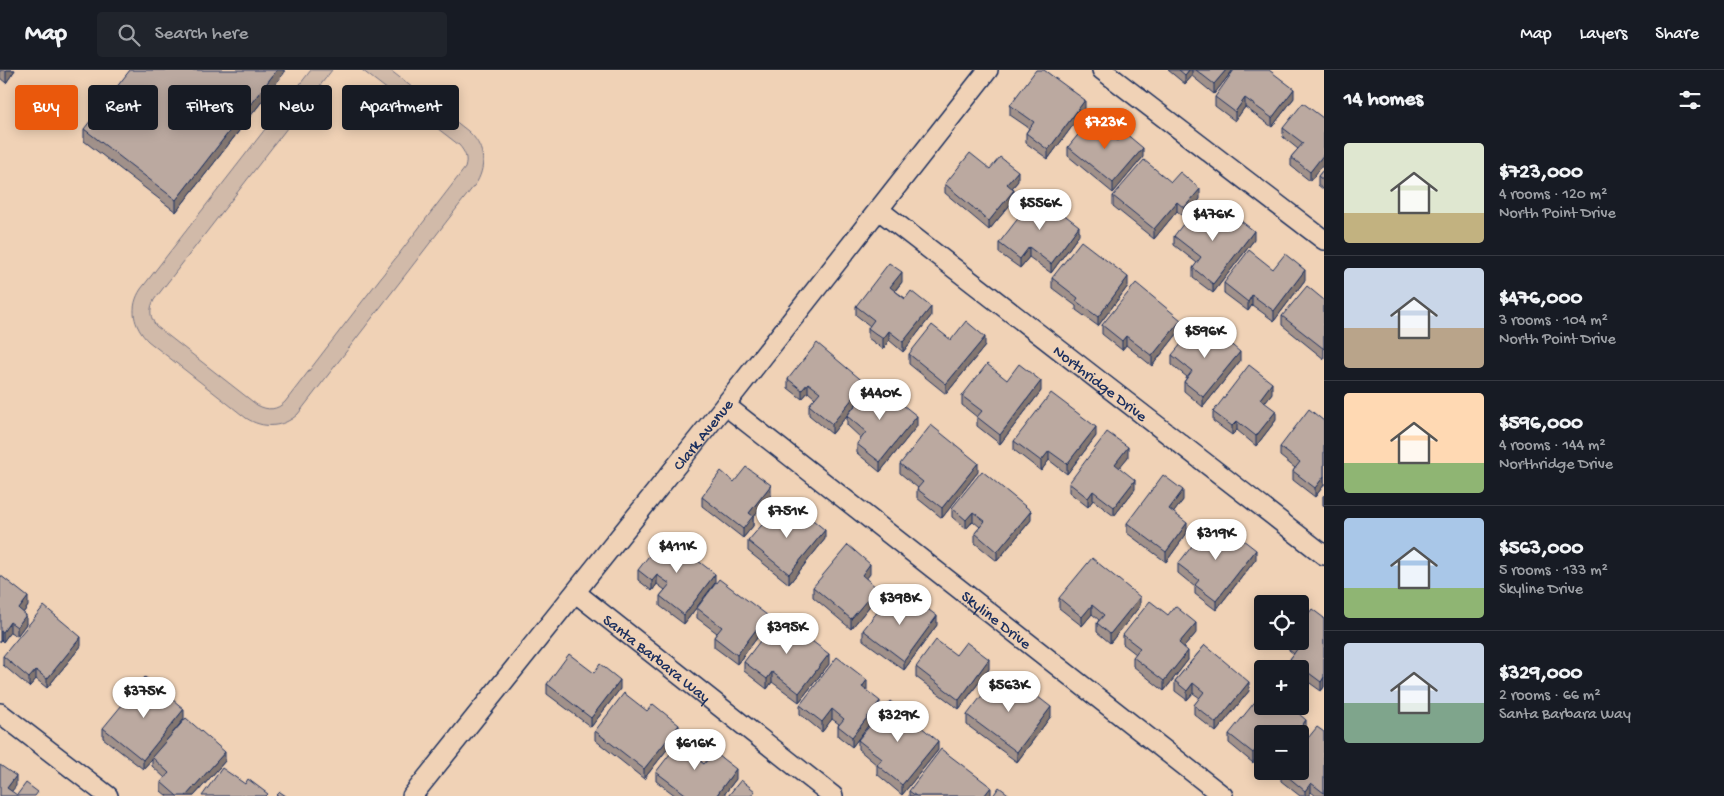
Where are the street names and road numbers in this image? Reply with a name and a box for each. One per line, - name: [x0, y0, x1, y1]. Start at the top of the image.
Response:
- street label: Northridge Drive: [1048, 342, 1150, 428]
- street label: Clark Avenue: [670, 396, 739, 475]
- street label: Skyline Drive: [956, 588, 1034, 655]
- street label: Santa Barbara Way: [598, 612, 713, 709]

